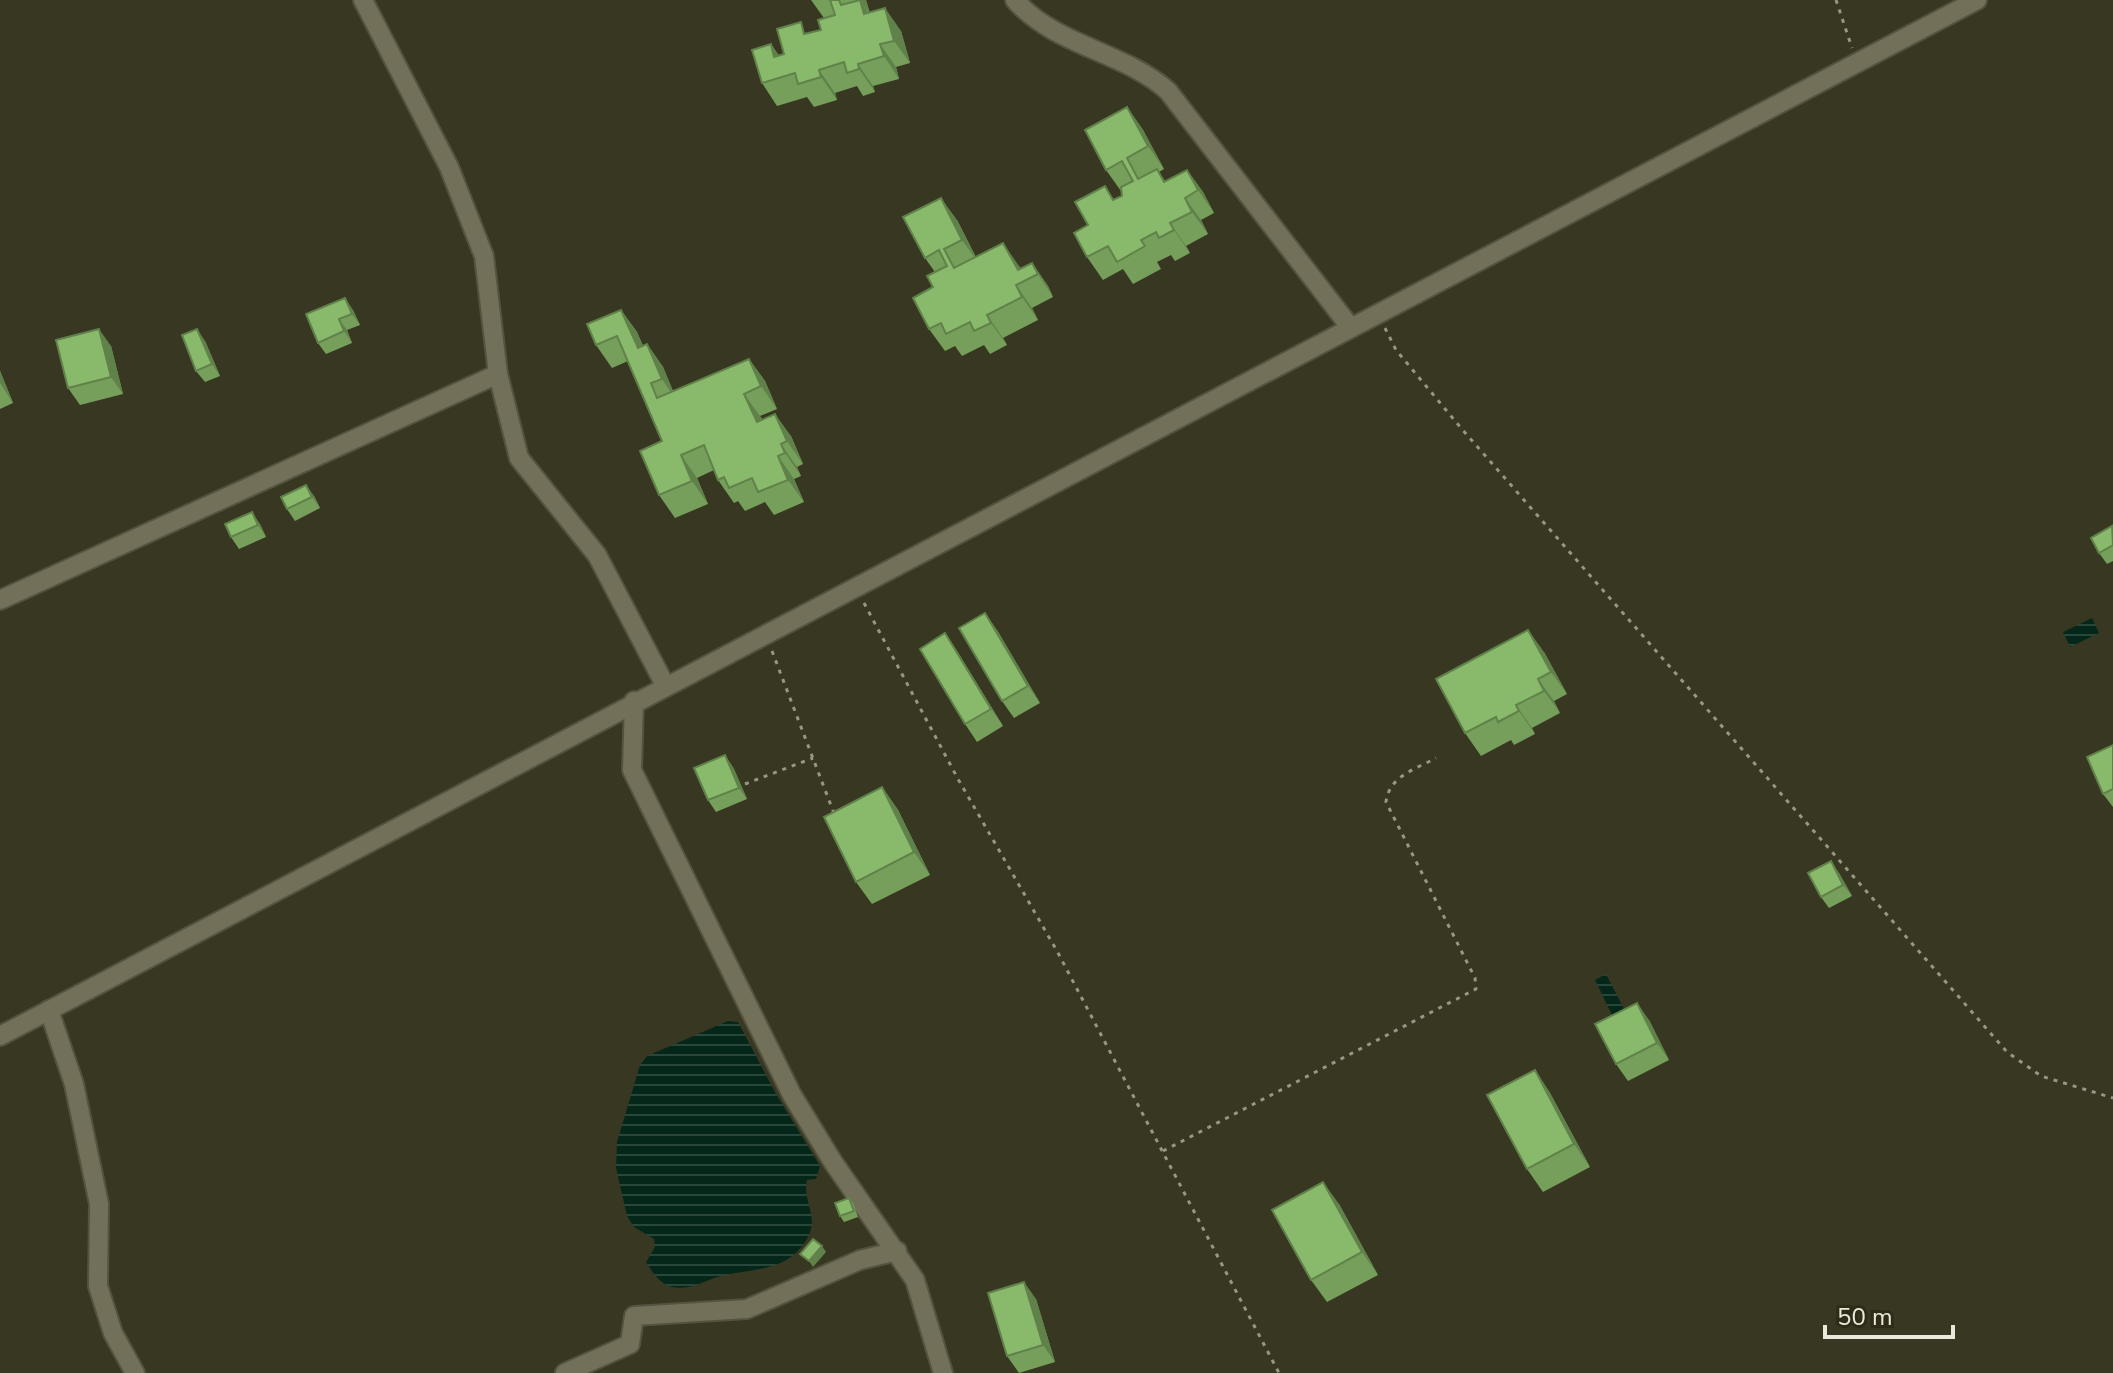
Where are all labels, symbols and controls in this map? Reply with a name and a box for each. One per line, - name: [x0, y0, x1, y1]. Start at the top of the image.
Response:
- scale bar: [1825, 1289, 1953, 1339]
- text: 50 m: [1837, 1301, 1893, 1333]

